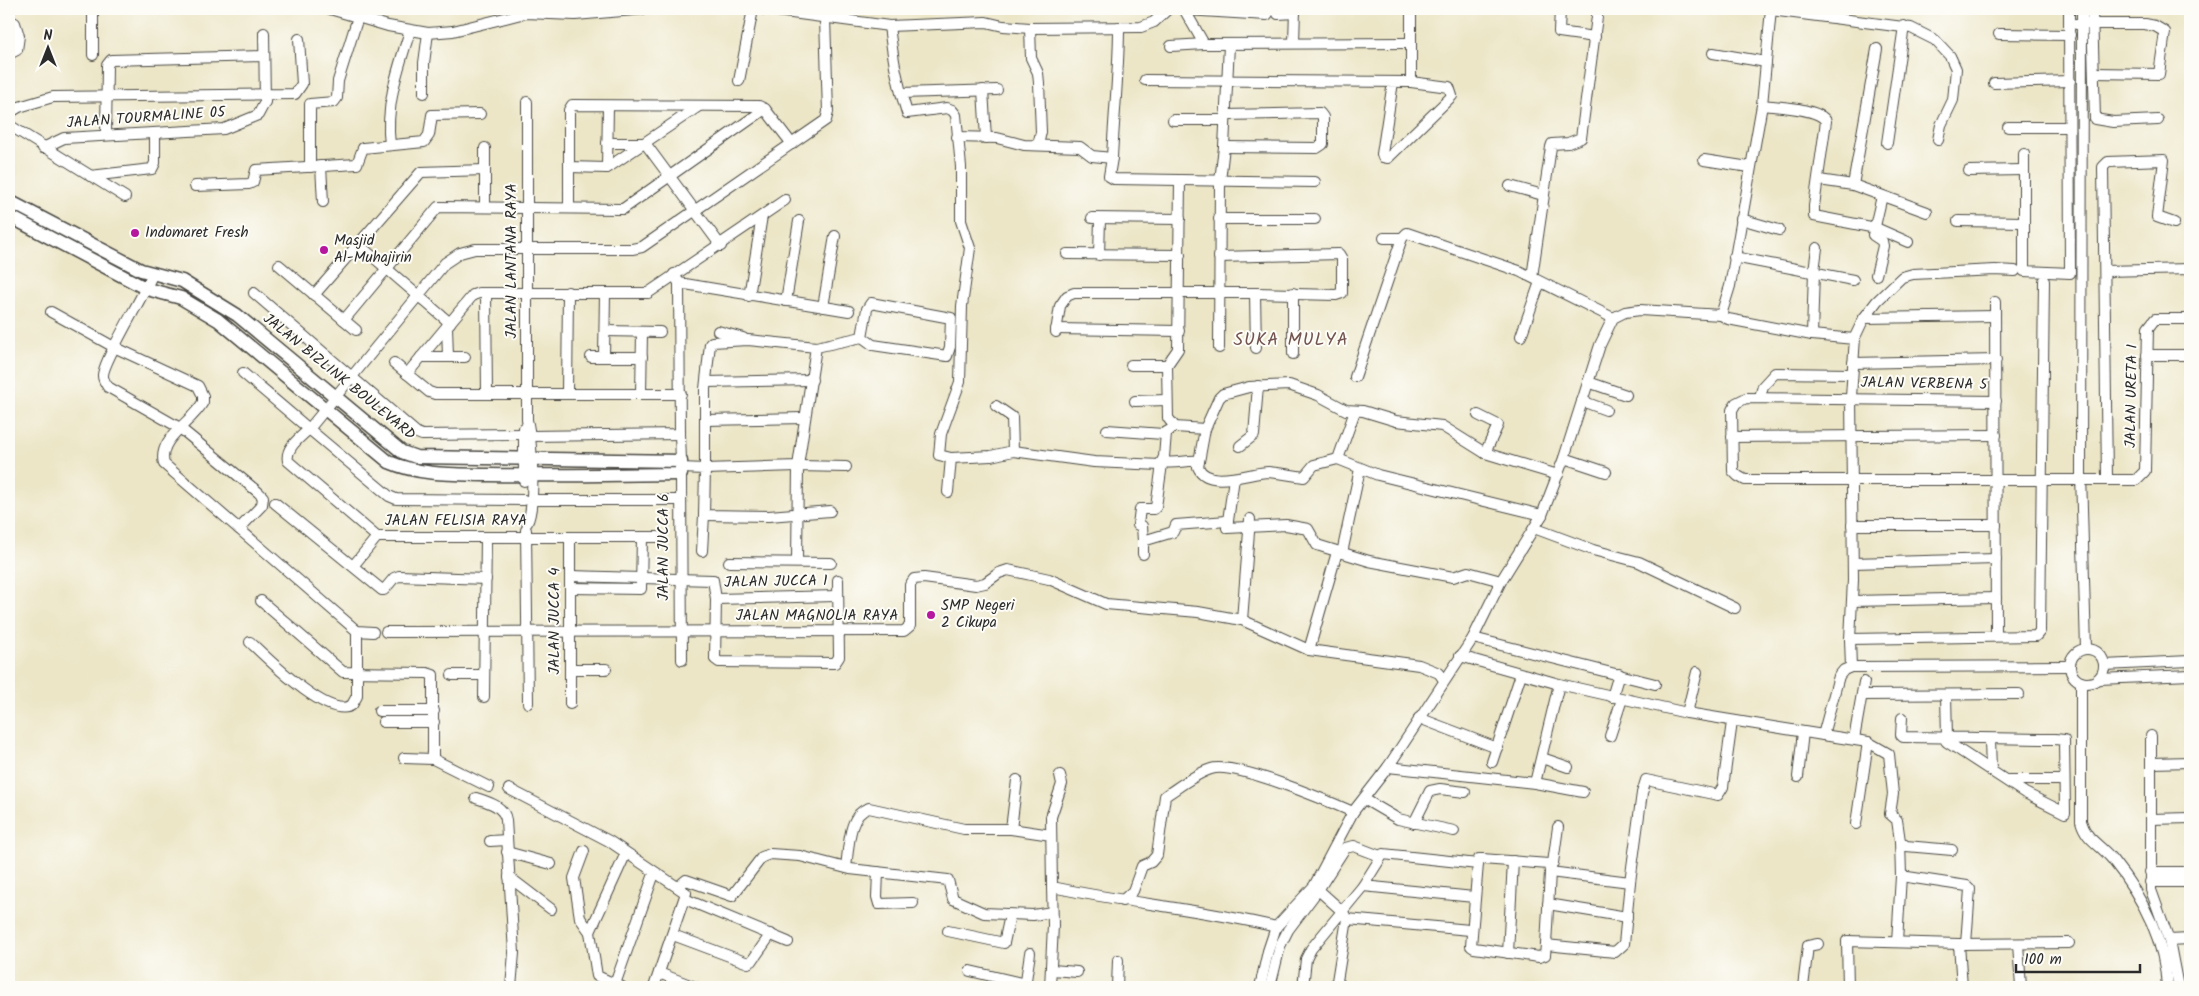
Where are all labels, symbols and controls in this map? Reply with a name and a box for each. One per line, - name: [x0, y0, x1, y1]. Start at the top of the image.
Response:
- north arrow: [22, 22, 72, 72]
- text: N: [44, 25, 53, 47]
- street label: JALAN TOURMALINE 05: [66, 100, 227, 136]
- street label: JALAN LANTANA RAYA: [500, 183, 524, 339]
- place label: Indomaret Fresh: [145, 221, 248, 245]
- marker: Indomaret Fresh: [129, 227, 141, 239]
- place label: Masjid Al-Muhajirin: [334, 229, 412, 270]
- marker: Masjid Al-Muhajirin: [318, 244, 330, 256]
- street label: JALAN BIZLINK BOULEVARD: [257, 308, 421, 447]
- district label: SUKA MULYA: [1233, 326, 1349, 355]
- street label: JALAN URETA I: [2119, 343, 2145, 448]
- street label: JALAN VERBENA 5: [1860, 371, 1989, 397]
- street label: JALAN JUCCA 6: [652, 493, 676, 601]
- street label: JALAN FELISIA RAYA: [385, 509, 527, 533]
- street label: JALAN JUCCA 4: [543, 568, 567, 674]
- street label: JALAN JUCCA 1: [724, 569, 828, 595]
- place label: SMP Negeri 2 Cikupa: [941, 594, 1016, 635]
- street label: JALAN MAGNOLIA RAYA: [736, 604, 898, 628]
- marker: SMP Negeri 2 Cikupa: [925, 609, 937, 621]
- scale bar: [2016, 941, 2140, 973]
- text: 100 m: [2024, 948, 2062, 972]

